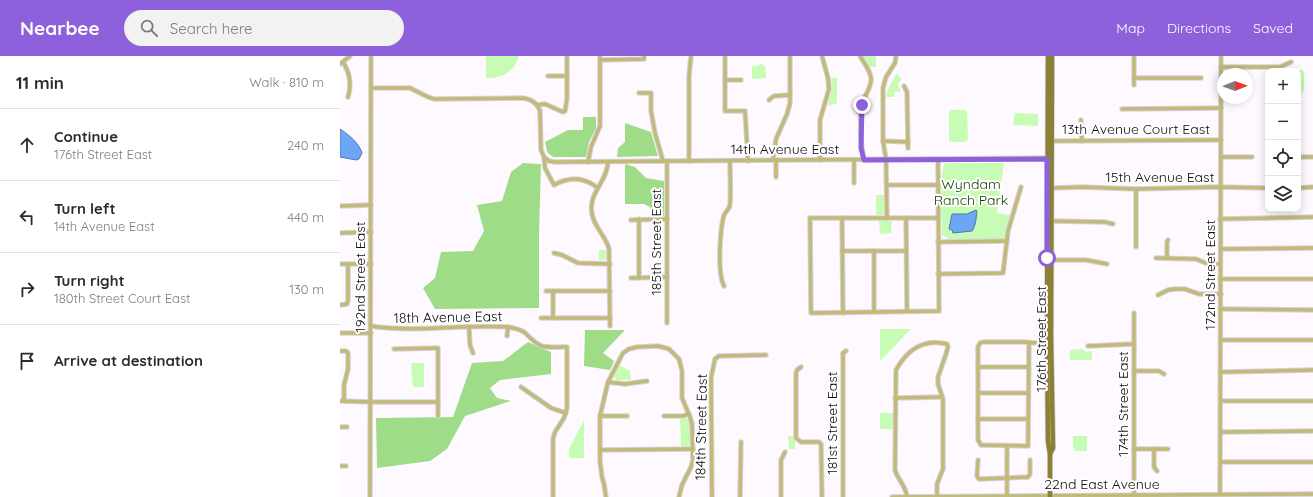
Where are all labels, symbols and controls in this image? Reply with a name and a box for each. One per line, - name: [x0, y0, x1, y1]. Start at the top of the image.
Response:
- search box: [124, 10, 404, 46]
- text: Nearbee: [20, 16, 100, 40]
- icon: search: [138, 17, 160, 39]
- text: Search here: [170, 19, 253, 38]
- text: Map: [1116, 19, 1145, 37]
- text: Directions: [1167, 19, 1231, 37]
- text: Saved: [1253, 19, 1293, 37]
- north arrow: [1217, 68, 1253, 104]
- map controls: [1265, 68, 1301, 212]
- button: +: [1265, 68, 1301, 104]
- text: 11 min: [16, 72, 64, 93]
- text: Walk · 810 m: [249, 74, 324, 90]
- route end: [853, 96, 871, 114]
- button: −: [1265, 104, 1301, 140]
- street label: 13th Avenue Court East: [1062, 120, 1210, 138]
- text: Continue: [54, 127, 118, 146]
- icon: ahead: [16, 134, 38, 156]
- text: 240 m: [287, 137, 324, 153]
- street label: 14th Avenue East: [731, 140, 839, 158]
- button: locate: [1265, 140, 1301, 176]
- text: 176th Street East: [54, 146, 152, 162]
- street label: 15th Avenue East: [1106, 168, 1215, 186]
- park label: Wyndam Ranch Park: [934, 175, 1008, 209]
- button: layers: [1265, 176, 1301, 212]
- street label: 185th Street East: [647, 188, 665, 295]
- text: Turn left: [54, 199, 116, 218]
- icon: left: [16, 206, 38, 228]
- text: 440 m: [287, 209, 324, 225]
- text: 14th Avenue East: [54, 218, 155, 234]
- street label: 172nd Street East: [1201, 220, 1219, 330]
- street label: 192nd Street East: [351, 221, 369, 332]
- route start: [1038, 249, 1056, 267]
- text: Turn right: [54, 271, 125, 290]
- icon: right: [16, 278, 38, 300]
- text: 130 m: [289, 281, 324, 297]
- street label: 176th Street East: [1032, 286, 1050, 392]
- text: 180th Street Court East: [54, 290, 190, 306]
- street label: 18th Avenue East: [393, 307, 503, 327]
- icon: arrive: [16, 350, 38, 372]
- text: Arrive at destination: [54, 351, 203, 370]
- street label: 174th Street East: [1114, 351, 1132, 457]
- street label: 181st Street East: [823, 371, 841, 474]
- street label: 184th Street East: [691, 373, 711, 480]
- street label: 22nd East Avenue: [1044, 475, 1160, 493]

